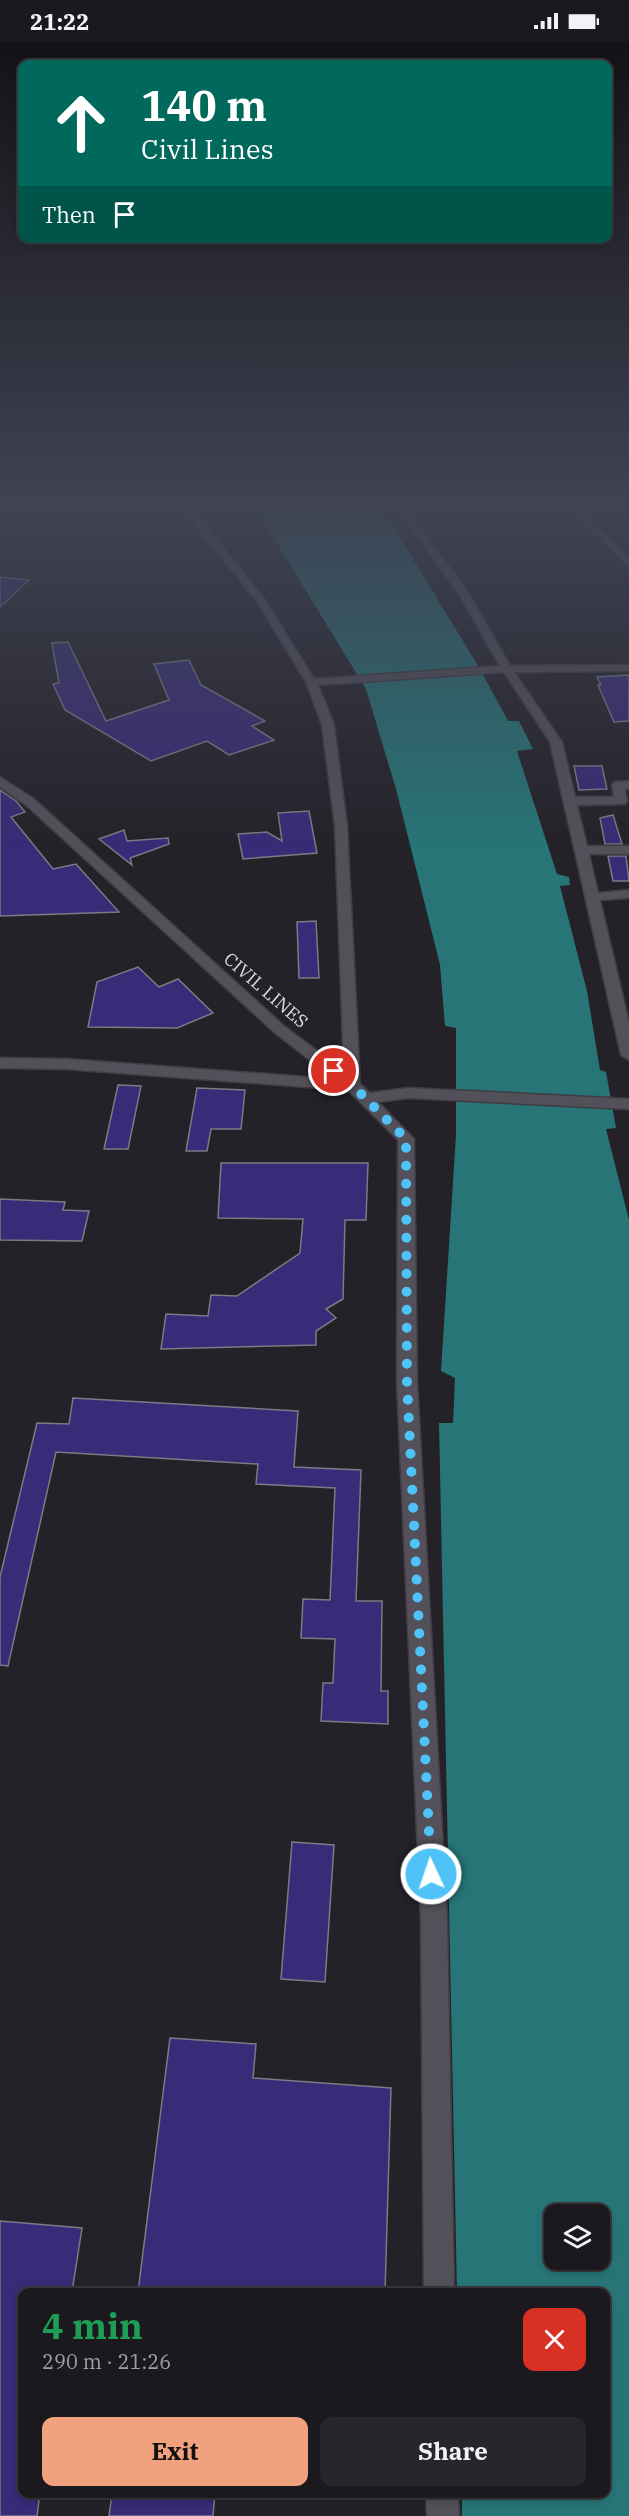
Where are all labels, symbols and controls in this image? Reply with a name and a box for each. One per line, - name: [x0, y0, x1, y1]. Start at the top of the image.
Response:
- text: 21:22: [30, 7, 89, 36]
- text: 140 m: [141, 78, 267, 133]
- icon: ahead: [42, 84, 120, 162]
- text: Civil Lines: [141, 131, 274, 166]
- icon: arrive: [108, 198, 141, 231]
- text: Then: [42, 200, 96, 229]
- street label: CIVIL LINES: [219, 947, 313, 1033]
- pin: [308, 1045, 359, 1096]
- icon: arrive: [317, 1054, 350, 1087]
- position arrow: [399, 1842, 463, 1906]
- map controls: [544, 2204, 610, 2270]
- button: layers: [544, 2204, 610, 2270]
- text: 4 min: [42, 2302, 143, 2349]
- button: close: [523, 2308, 586, 2371]
- text: 290 m · 21:26: [42, 2348, 171, 2375]
- button: Exit: [42, 2417, 308, 2486]
- button: Share: [320, 2417, 586, 2486]

